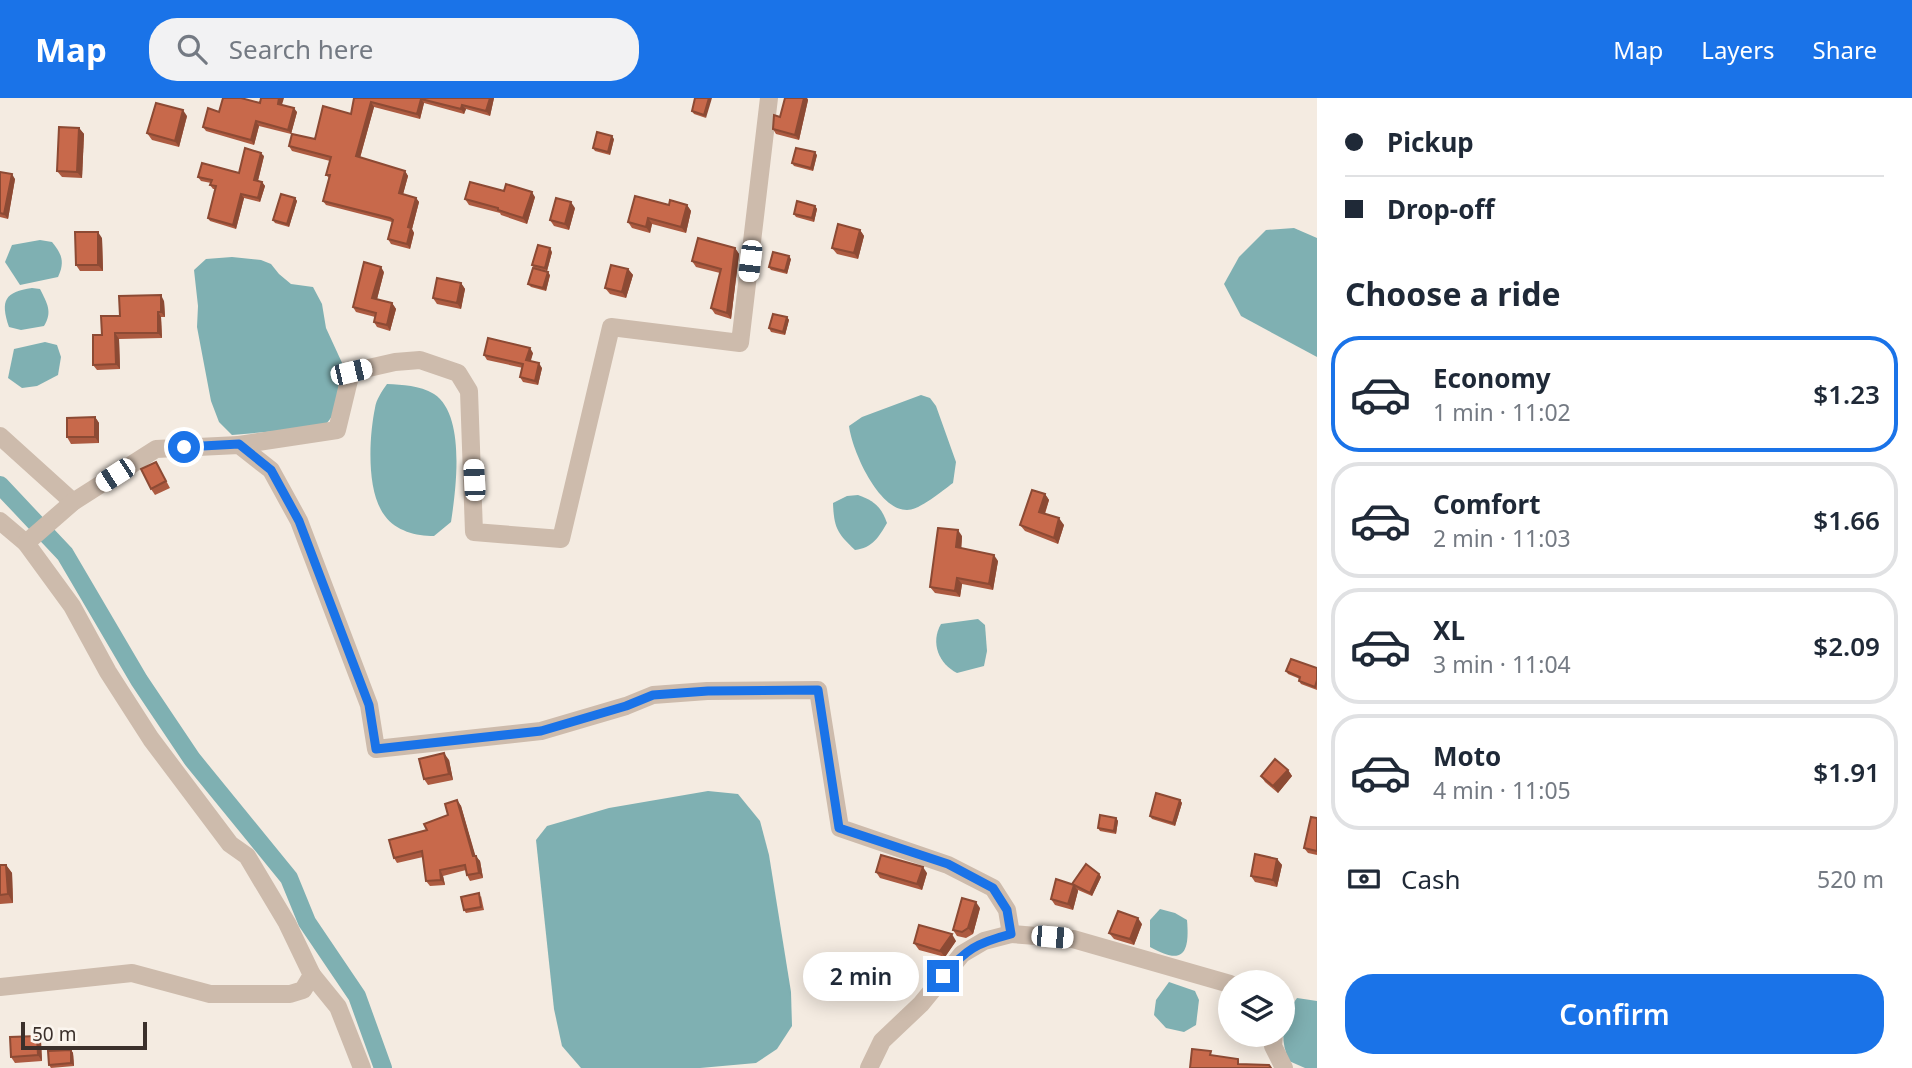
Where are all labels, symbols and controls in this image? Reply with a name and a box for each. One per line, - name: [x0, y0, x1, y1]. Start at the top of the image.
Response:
- search box: [149, 18, 639, 81]
- text: Map: [35, 27, 107, 72]
- icon: search: [173, 30, 211, 68]
- text: Search here: [229, 31, 373, 67]
- text: Map: [1613, 33, 1663, 66]
- text: Layers: [1701, 33, 1775, 66]
- text: Share: [1813, 33, 1877, 66]
- text: Pickup: [1387, 124, 1474, 160]
- text: Drop-off: [1387, 191, 1494, 227]
- car: [738, 239, 763, 283]
- text: Choose a ride: [1345, 272, 1561, 315]
- car: [329, 357, 374, 387]
- text: Economy: [1433, 360, 1551, 396]
- icon: car: [1349, 363, 1412, 426]
- text: $1.23: [1813, 376, 1880, 412]
- text: 1 min · 11:02: [1433, 396, 1571, 428]
- route start: [168, 431, 200, 463]
- car: [92, 455, 139, 495]
- car: [463, 458, 486, 502]
- text: Comfort: [1433, 486, 1541, 522]
- icon: car: [1349, 489, 1412, 552]
- text: $1.66: [1813, 502, 1880, 538]
- text: 2 min · 11:03: [1433, 522, 1571, 554]
- text: XL: [1433, 612, 1465, 648]
- icon: car: [1349, 615, 1412, 678]
- text: $2.09: [1813, 628, 1880, 664]
- text: 3 min · 11:04: [1433, 648, 1571, 680]
- text: Moto: [1433, 738, 1501, 774]
- icon: car: [1349, 741, 1412, 804]
- text: $1.91: [1813, 754, 1880, 790]
- text: 4 min · 11:05: [1433, 774, 1571, 806]
- icon: cash: [1345, 860, 1383, 898]
- text: Cash: [1401, 861, 1461, 897]
- text: 520 m: [1817, 863, 1884, 895]
- car: [1031, 925, 1074, 949]
- callout: 2 min: [803, 952, 918, 1001]
- text: 2 min: [830, 960, 892, 992]
- route end: [927, 960, 959, 992]
- map controls: [1218, 970, 1295, 1047]
- button: layers: [1218, 970, 1295, 1047]
- button: Confirm: [1345, 974, 1884, 1054]
- scale bar: [21, 1019, 147, 1051]
- text: 50 m: [32, 1021, 76, 1047]

